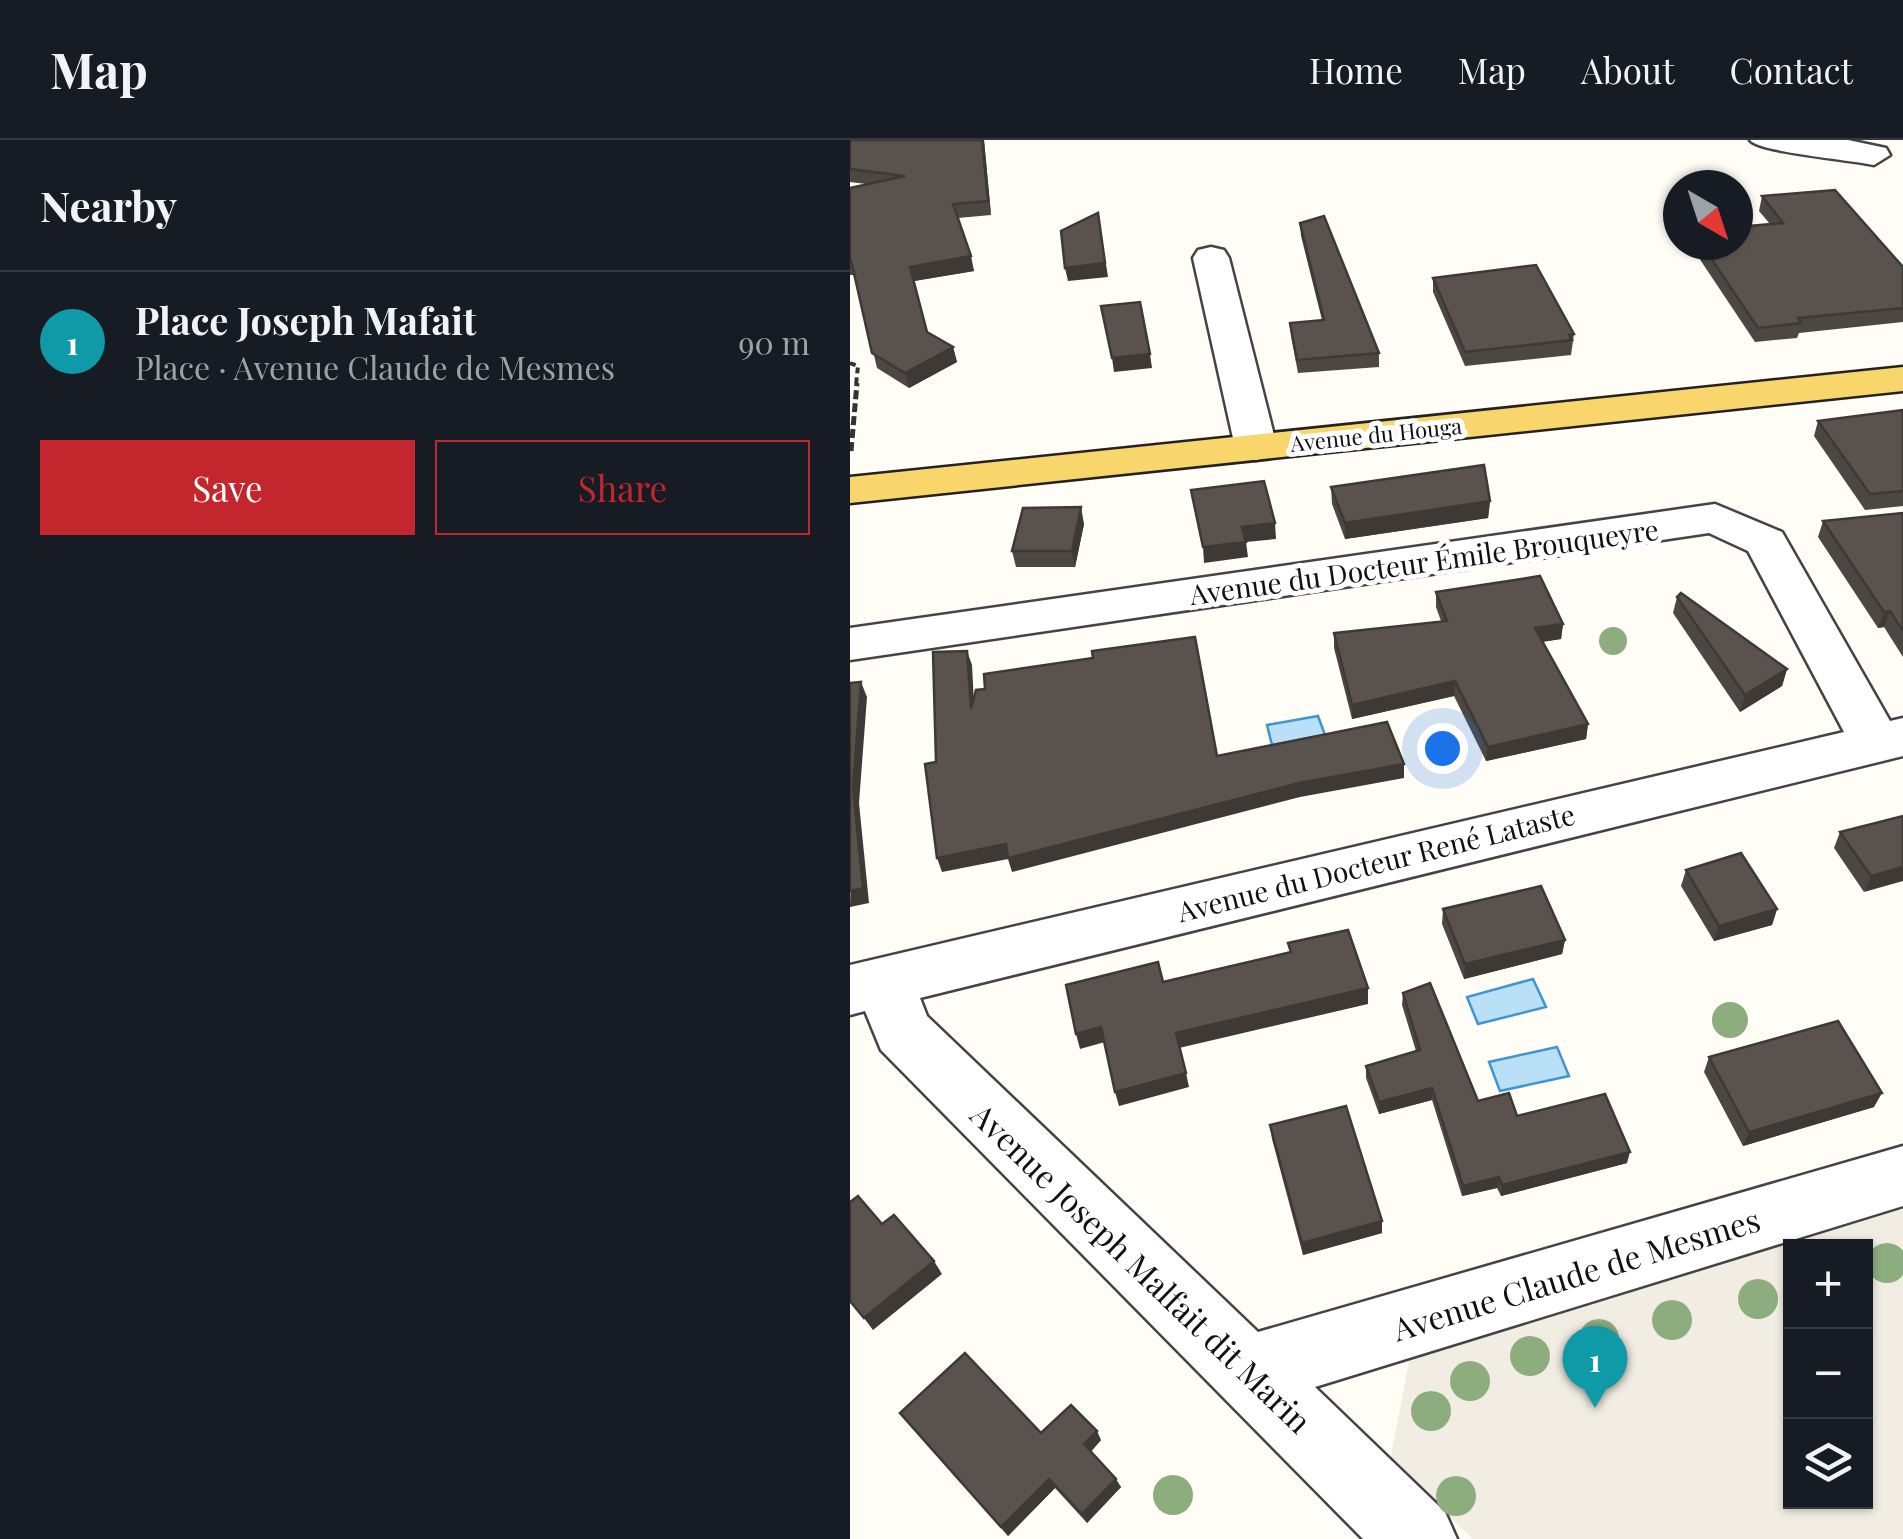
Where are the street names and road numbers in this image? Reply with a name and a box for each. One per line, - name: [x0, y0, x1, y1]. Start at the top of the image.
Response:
- street label: Avenue du Houga: [1288, 410, 1463, 458]
- street label: Avenue du Docteur Émile Brouqueyre: [1186, 510, 1661, 612]
- street label: Avenue du Docteur René Lataste: [1172, 795, 1579, 930]
- street label: Avenue Joseph Malfait dit Marin: [962, 1092, 1321, 1441]
- street label: Avenue Claude de Mesmes: [1386, 1197, 1765, 1350]

